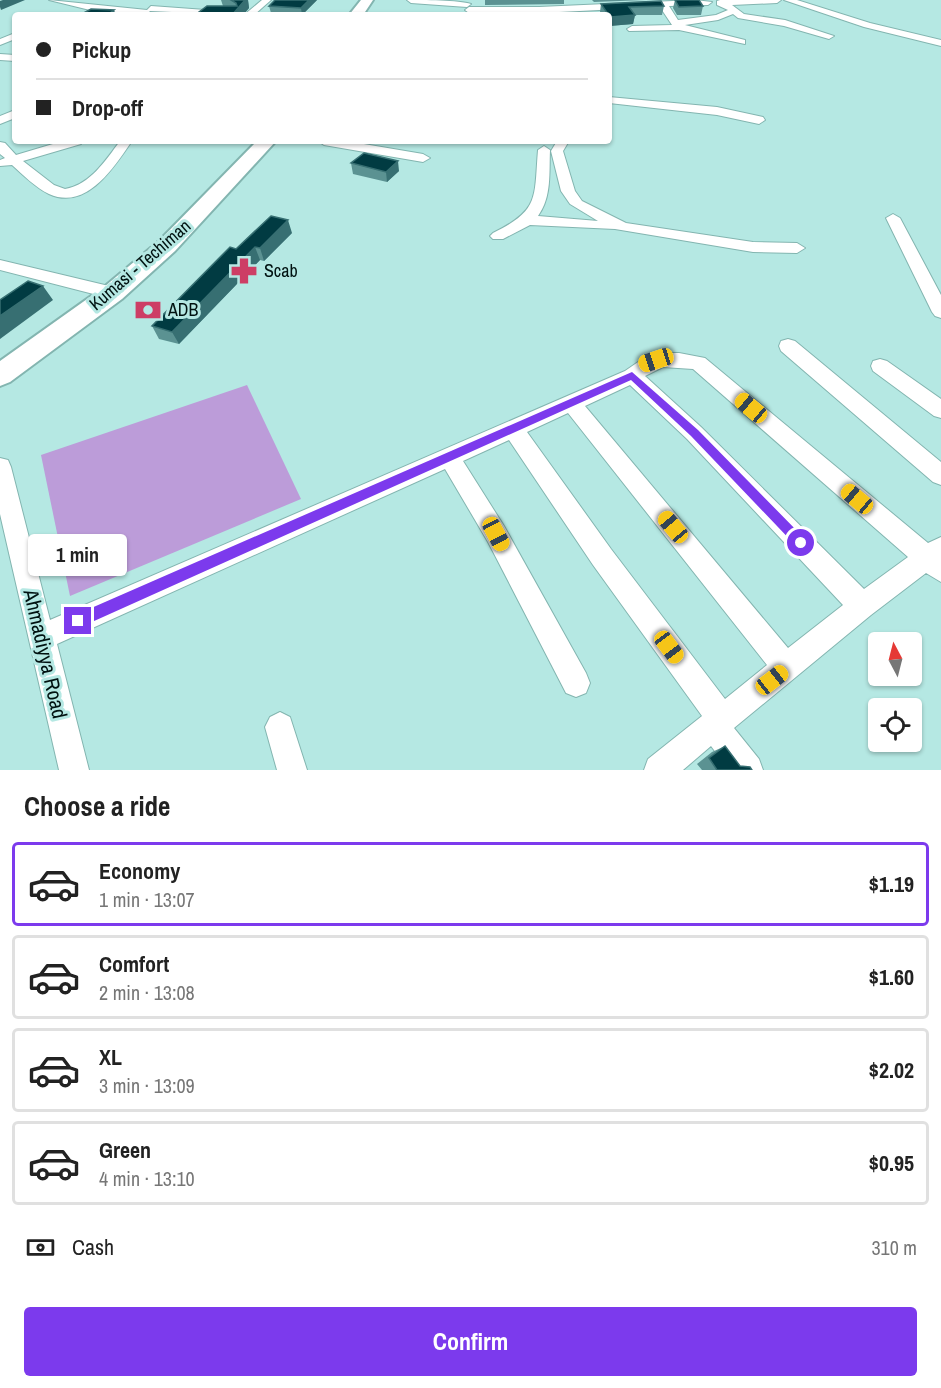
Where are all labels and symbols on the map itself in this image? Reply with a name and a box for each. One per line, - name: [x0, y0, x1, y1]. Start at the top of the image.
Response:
- street label: Kumasi - Techiman: [84, 214, 196, 316]
- pharmacy icon: Scab: [229, 256, 259, 286]
- place label: Scab: [264, 258, 298, 283]
- bank icon: ADB: [133, 295, 163, 325]
- place label: ADB: [167, 297, 199, 322]
- car: [636, 346, 676, 374]
- car: [731, 390, 771, 426]
- car: [837, 481, 877, 517]
- car: [655, 507, 691, 547]
- car: [480, 514, 512, 554]
- route start: [787, 529, 814, 556]
- callout: 1 min: [28, 534, 128, 576]
- street label: Ahmadiyya Road: [16, 585, 74, 722]
- route end: [64, 607, 91, 634]
- car: [651, 627, 687, 667]
- north arrow: [868, 632, 922, 686]
- car: [752, 662, 792, 698]

